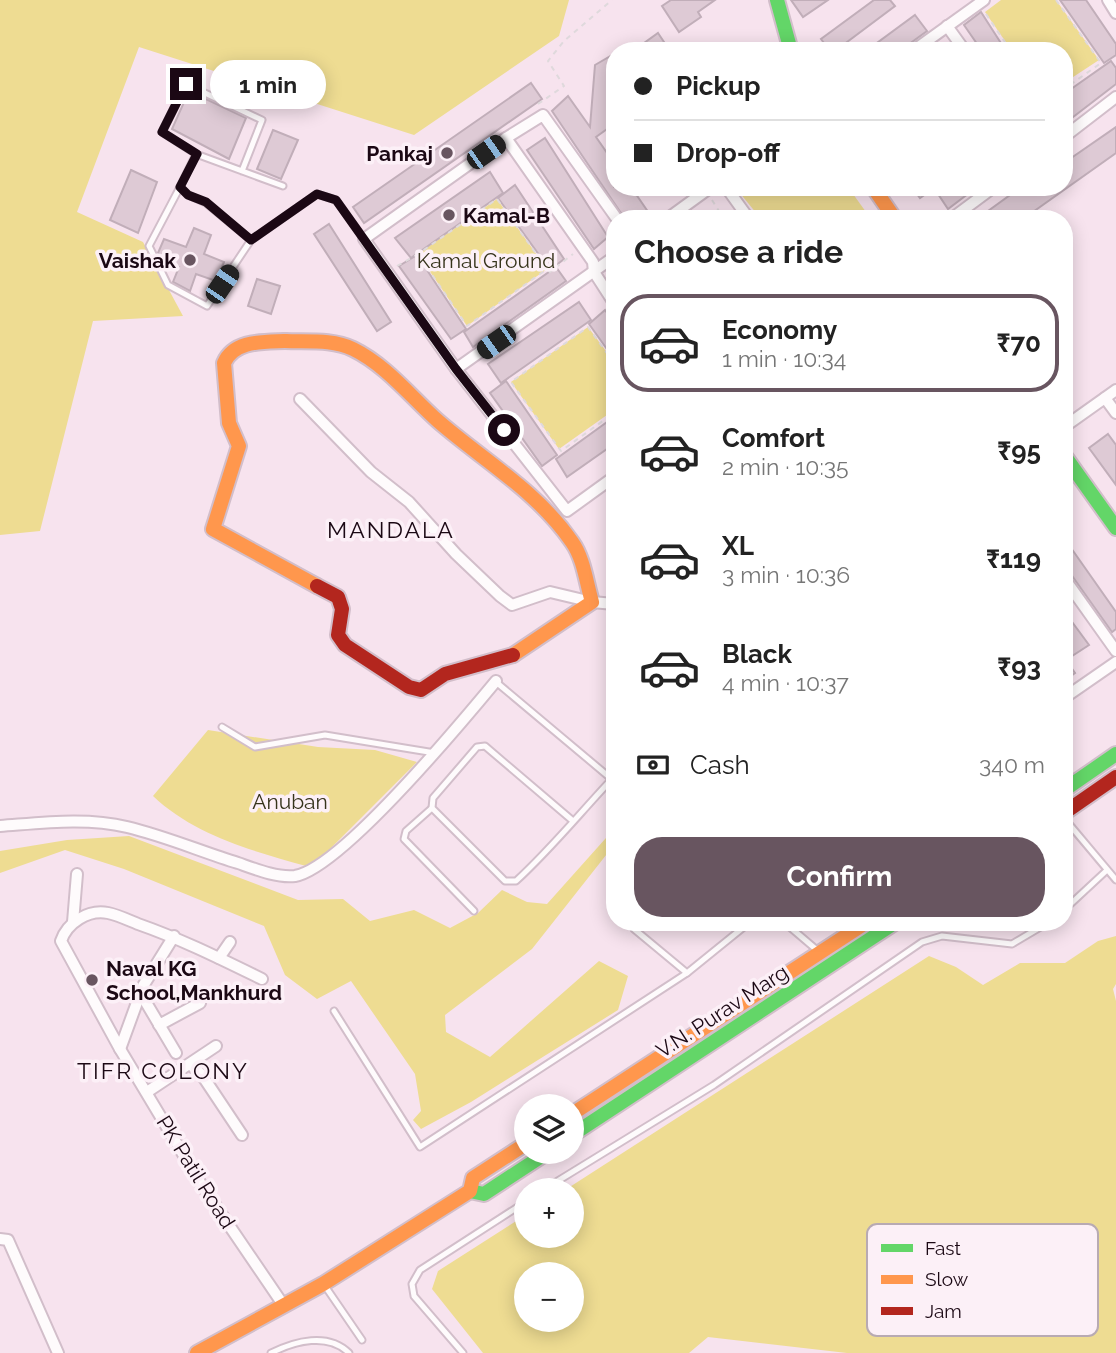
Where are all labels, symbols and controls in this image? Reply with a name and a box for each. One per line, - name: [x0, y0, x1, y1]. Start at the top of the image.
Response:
- callout: 1 min: [210, 60, 326, 108]
- route end: [170, 68, 202, 100]
- text: 1 min: [239, 71, 297, 98]
- text: Pickup: [676, 71, 761, 101]
- car: [463, 131, 510, 173]
- text: Drop-off: [676, 138, 780, 168]
- place label: Pankaj: [366, 141, 433, 166]
- marker: Pankaj: [439, 145, 455, 161]
- place label: Kamal-B: [463, 203, 550, 228]
- marker: Kamal-B: [441, 207, 457, 223]
- text: Choose a ride: [634, 233, 843, 270]
- place label: Vaishak: [99, 248, 176, 273]
- park label: Kamal Ground: [417, 248, 555, 273]
- marker: Vaishak: [182, 252, 198, 268]
- car: [202, 261, 243, 307]
- icon: car: [638, 312, 701, 375]
- text: Economy: [722, 315, 837, 345]
- car: [473, 321, 520, 363]
- text: ₹70: [997, 328, 1041, 358]
- text: 1 min · 10:34: [722, 345, 846, 372]
- route start: [488, 414, 520, 446]
- icon: car: [638, 420, 701, 483]
- text: Comfort: [722, 423, 825, 453]
- text: ₹95: [997, 436, 1041, 466]
- text: 2 min · 10:35: [722, 453, 849, 480]
- district label: MANDALA: [327, 516, 455, 543]
- icon: car: [638, 528, 701, 591]
- text: XL: [722, 531, 754, 561]
- text: ₹119: [986, 544, 1041, 574]
- text: 3 min · 10:36: [722, 561, 850, 588]
- icon: car: [638, 636, 701, 699]
- text: Black: [722, 639, 792, 669]
- text: ₹93: [997, 652, 1041, 682]
- text: 4 min · 10:37: [722, 669, 849, 696]
- icon: cash: [634, 746, 672, 784]
- text: Cash: [690, 750, 750, 780]
- text: 340 m: [979, 751, 1045, 778]
- park label: Anuban: [252, 789, 328, 814]
- button: Confirm: [634, 837, 1045, 917]
- place label: Naval KG School,Mankhurd: [106, 956, 282, 1005]
- street label: V.N. Purav Marg: [651, 959, 793, 1063]
- marker: Naval KG School,Mankhurd: [84, 972, 100, 988]
- district label: TIFR COLONY: [77, 1057, 249, 1084]
- map controls: [514, 1094, 584, 1332]
- button: layers: [514, 1094, 584, 1164]
- street label: PK Patil Road: [151, 1111, 241, 1233]
- button: +: [514, 1178, 584, 1248]
- legend: [867, 1224, 1098, 1336]
- text: Fast: [925, 1237, 961, 1259]
- button: −: [514, 1262, 584, 1332]
- text: Slow: [925, 1268, 969, 1290]
- text: Jam: [925, 1300, 962, 1322]

